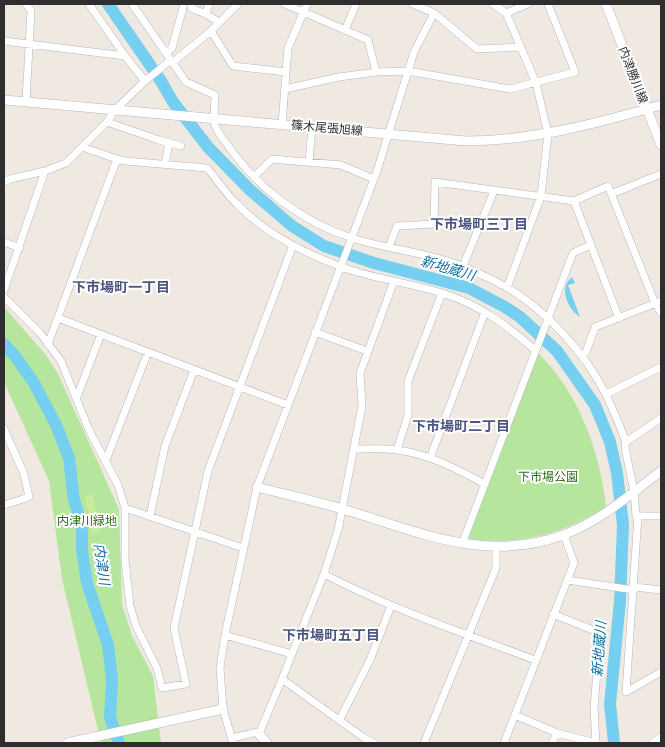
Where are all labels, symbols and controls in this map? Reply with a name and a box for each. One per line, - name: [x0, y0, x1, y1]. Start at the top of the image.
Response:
- street label: 内津勝川線: [615, 44, 651, 106]
- street label: 篠木尾張旭線: [290, 117, 364, 139]
- district label: 下市場町三丁目: [430, 215, 528, 233]
- water label: 新地蔵川: [419, 252, 479, 285]
- district label: 下市場町一丁目: [72, 278, 170, 296]
- district label: 下市場町二丁目: [412, 417, 510, 435]
- park label: 下市場公園: [518, 469, 578, 485]
- park label: 内津川緑地: [57, 513, 117, 529]
- water label: 内津川: [90, 542, 114, 588]
- water label: 新地蔵川: [588, 618, 610, 678]
- district label: 下市場町五丁目: [282, 626, 380, 644]

